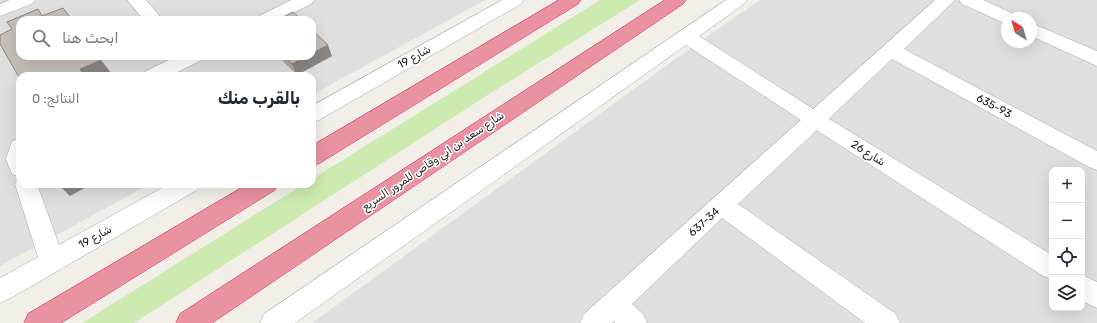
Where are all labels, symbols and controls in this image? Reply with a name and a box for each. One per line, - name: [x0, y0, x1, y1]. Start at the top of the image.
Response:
- north arrow: [1001, 12, 1037, 48]
- search box: [16, 16, 316, 60]
- icon: search: [30, 27, 52, 49]
- text: ابحث هنا: [62, 29, 119, 47]
- street label: شارع 19: [395, 43, 434, 73]
- text: بالقرب منك: [218, 88, 300, 108]
- text: النتائج: 0: [32, 91, 79, 106]
- street label: 635-93: [974, 91, 1014, 121]
- street label: شارع سعد بن ابي وقاص للمرور السريع: [360, 109, 507, 215]
- street label: شارع 26: [848, 137, 887, 170]
- map controls: [1049, 167, 1085, 311]
- button: +: [1049, 167, 1085, 203]
- button: −: [1049, 203, 1085, 239]
- street label: 637-34: [686, 205, 722, 239]
- street label: شارع 19: [76, 223, 115, 253]
- button: locate: [1049, 239, 1085, 275]
- button: layers: [1049, 275, 1085, 311]

